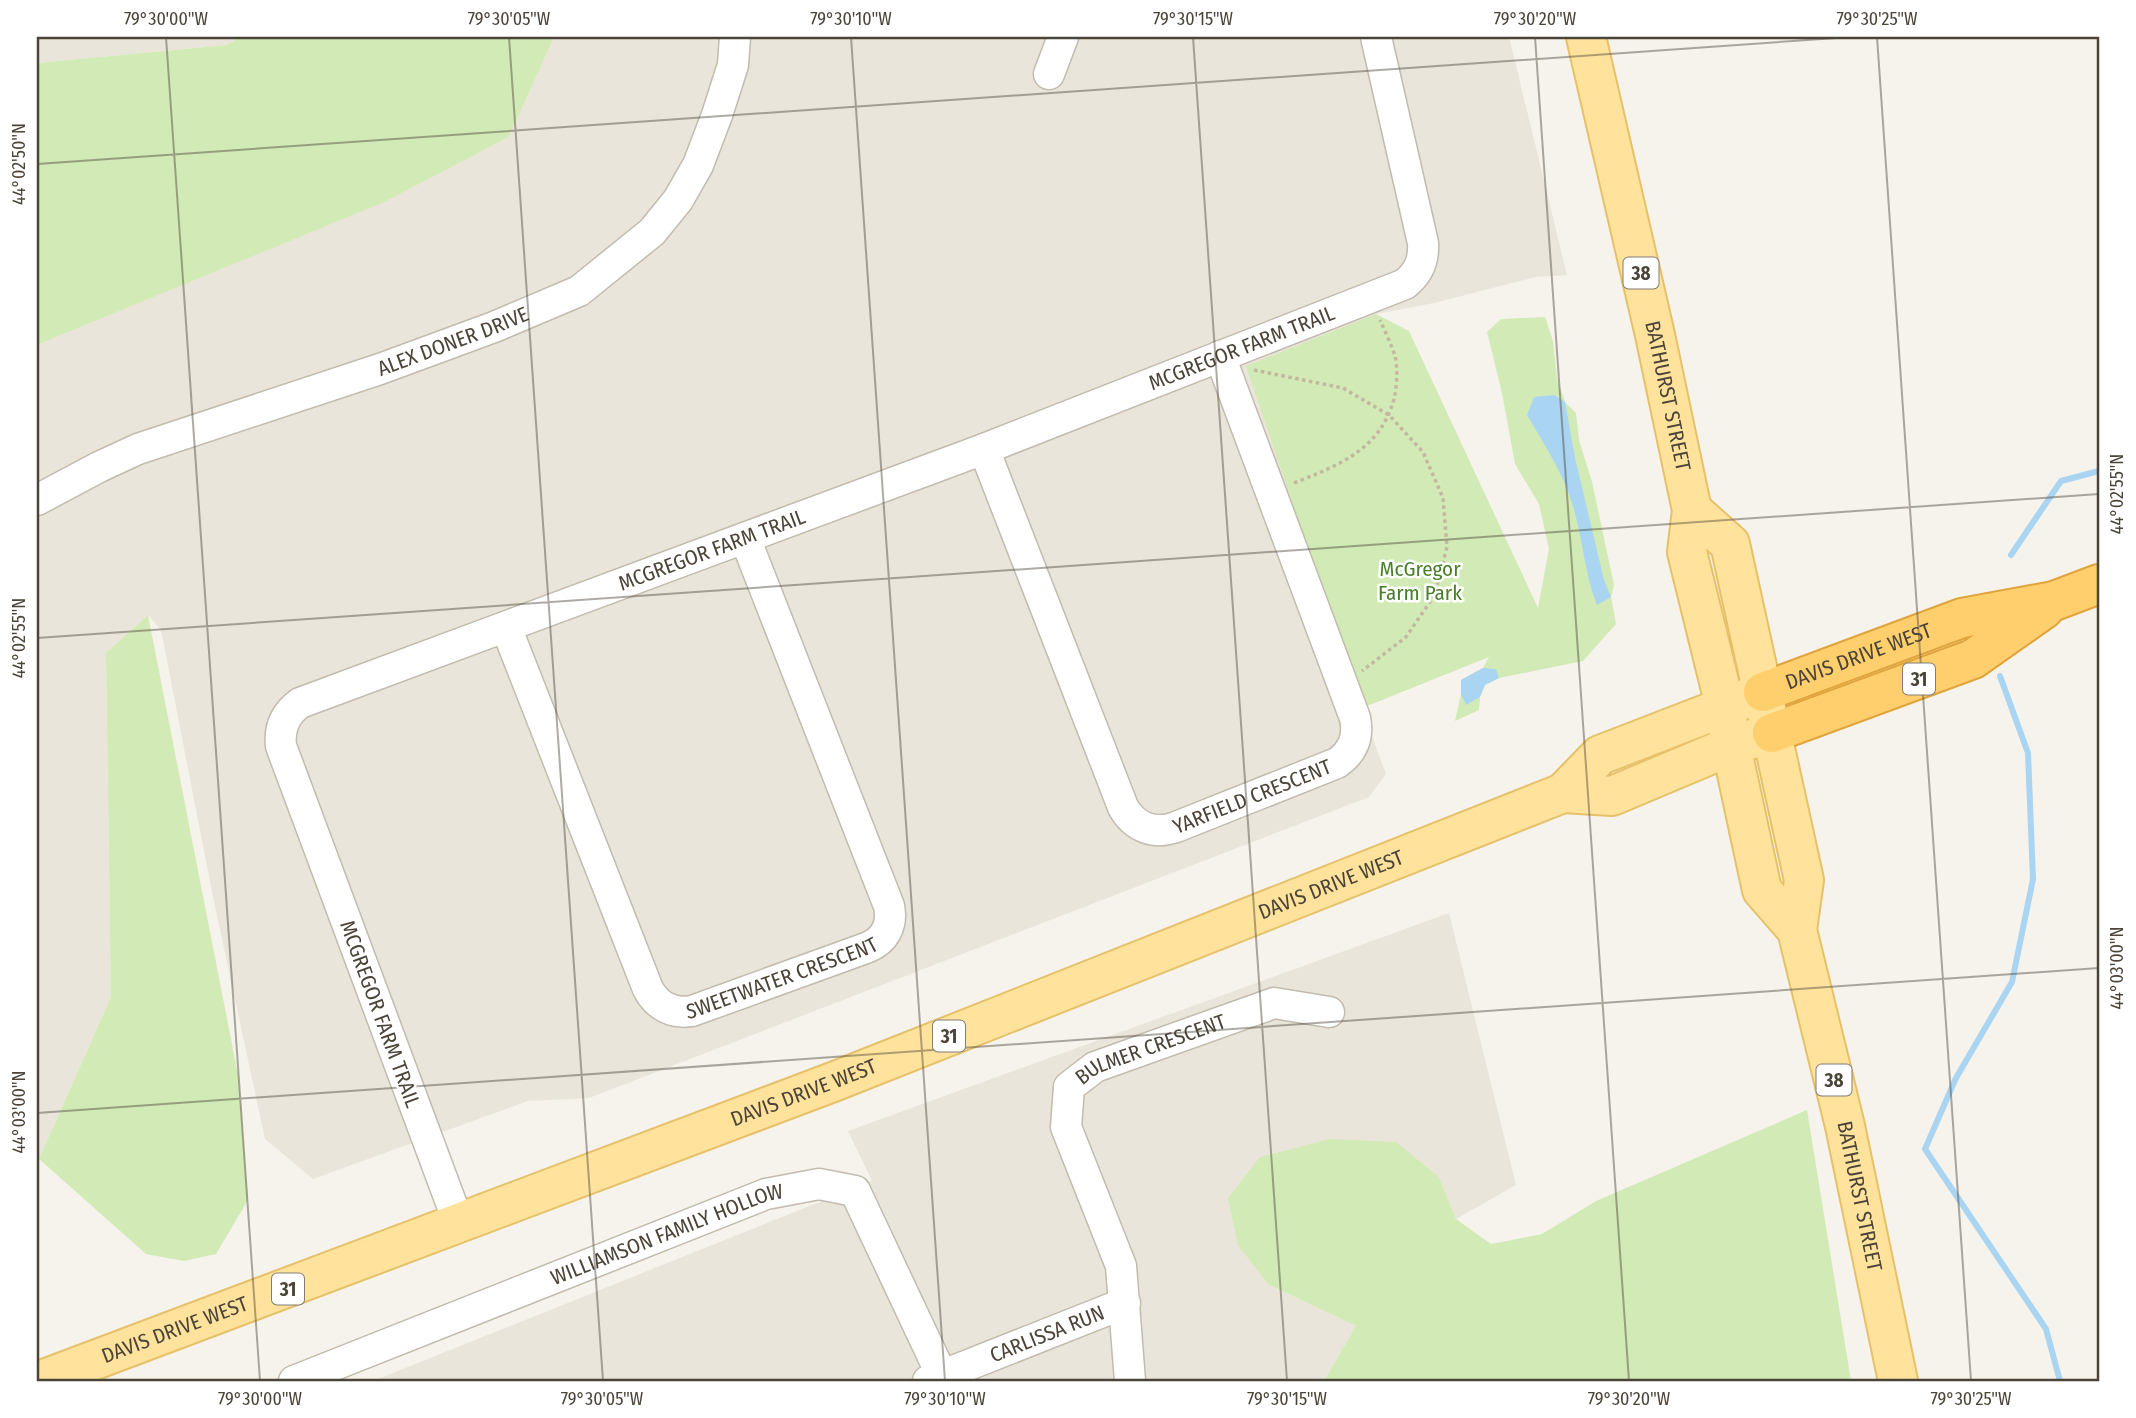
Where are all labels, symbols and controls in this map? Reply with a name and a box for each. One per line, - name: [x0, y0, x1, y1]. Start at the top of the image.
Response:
- text: 79°30'00"W: [124, 8, 208, 30]
- text: 79°30'05"W: [468, 8, 551, 30]
- text: 79°30'10"W: [810, 8, 892, 30]
- text: 79°30'15"W: [1153, 8, 1234, 30]
- text: 79°30'20"W: [1494, 8, 1577, 30]
- text: 79°30'25"W: [1836, 8, 1918, 30]
- text: 44°02'50"N: [8, 123, 30, 205]
- road number: 38: [1624, 258, 1658, 288]
- street label: MCGREGOR FARM TRAIL: [1145, 300, 1339, 396]
- street label: ALEX DONER DRIVE: [374, 301, 533, 382]
- street label: BATHURST STREET: [1639, 318, 1696, 473]
- text: 44°02'55"N: [2106, 454, 2128, 534]
- street label: MCGREGOR FARM TRAIL: [615, 503, 810, 597]
- park label: McGregor Farm Park: [1378, 556, 1462, 606]
- text: 44°02'55"N: [8, 598, 30, 678]
- street label: DAVIS DRIVE WEST: [1782, 617, 1936, 695]
- road number: 31: [1903, 664, 1935, 694]
- street label: YARFIELD CRESCENT: [1169, 754, 1335, 840]
- street label: DAVIS DRIVE WEST: [1255, 844, 1408, 925]
- street label: MCGREGOR FARM TRAIL: [334, 917, 426, 1112]
- text: 44°03'00"N: [2106, 927, 2128, 1009]
- street label: SWEETWATER CRESCENT: [684, 931, 883, 1025]
- street label: BULMER CRESCENT: [1070, 1008, 1229, 1090]
- road number: 31: [933, 1020, 965, 1052]
- street label: DAVIS DRIVE WEST: [727, 1053, 880, 1132]
- road number: 38: [1816, 1064, 1852, 1096]
- text: 44°03'00"N: [8, 1071, 30, 1153]
- street label: BATHURST STREET: [1831, 1119, 1888, 1274]
- street label: WILLIAMSON FAMILY HOLLOW: [547, 1178, 785, 1291]
- road number: 31: [272, 1274, 304, 1304]
- street label: DAVIS DRIVE WEST: [98, 1290, 252, 1369]
- street label: CARLISSA RUN: [986, 1300, 1108, 1368]
- text: 79°30'00"W: [218, 1388, 302, 1410]
- text: 79°30'05"W: [561, 1388, 644, 1410]
- text: 79°30'10"W: [904, 1388, 986, 1410]
- text: 79°30'15"W: [1247, 1388, 1328, 1410]
- text: 79°30'20"W: [1588, 1388, 1671, 1410]
- text: 79°30'25"W: [1930, 1388, 2012, 1410]

